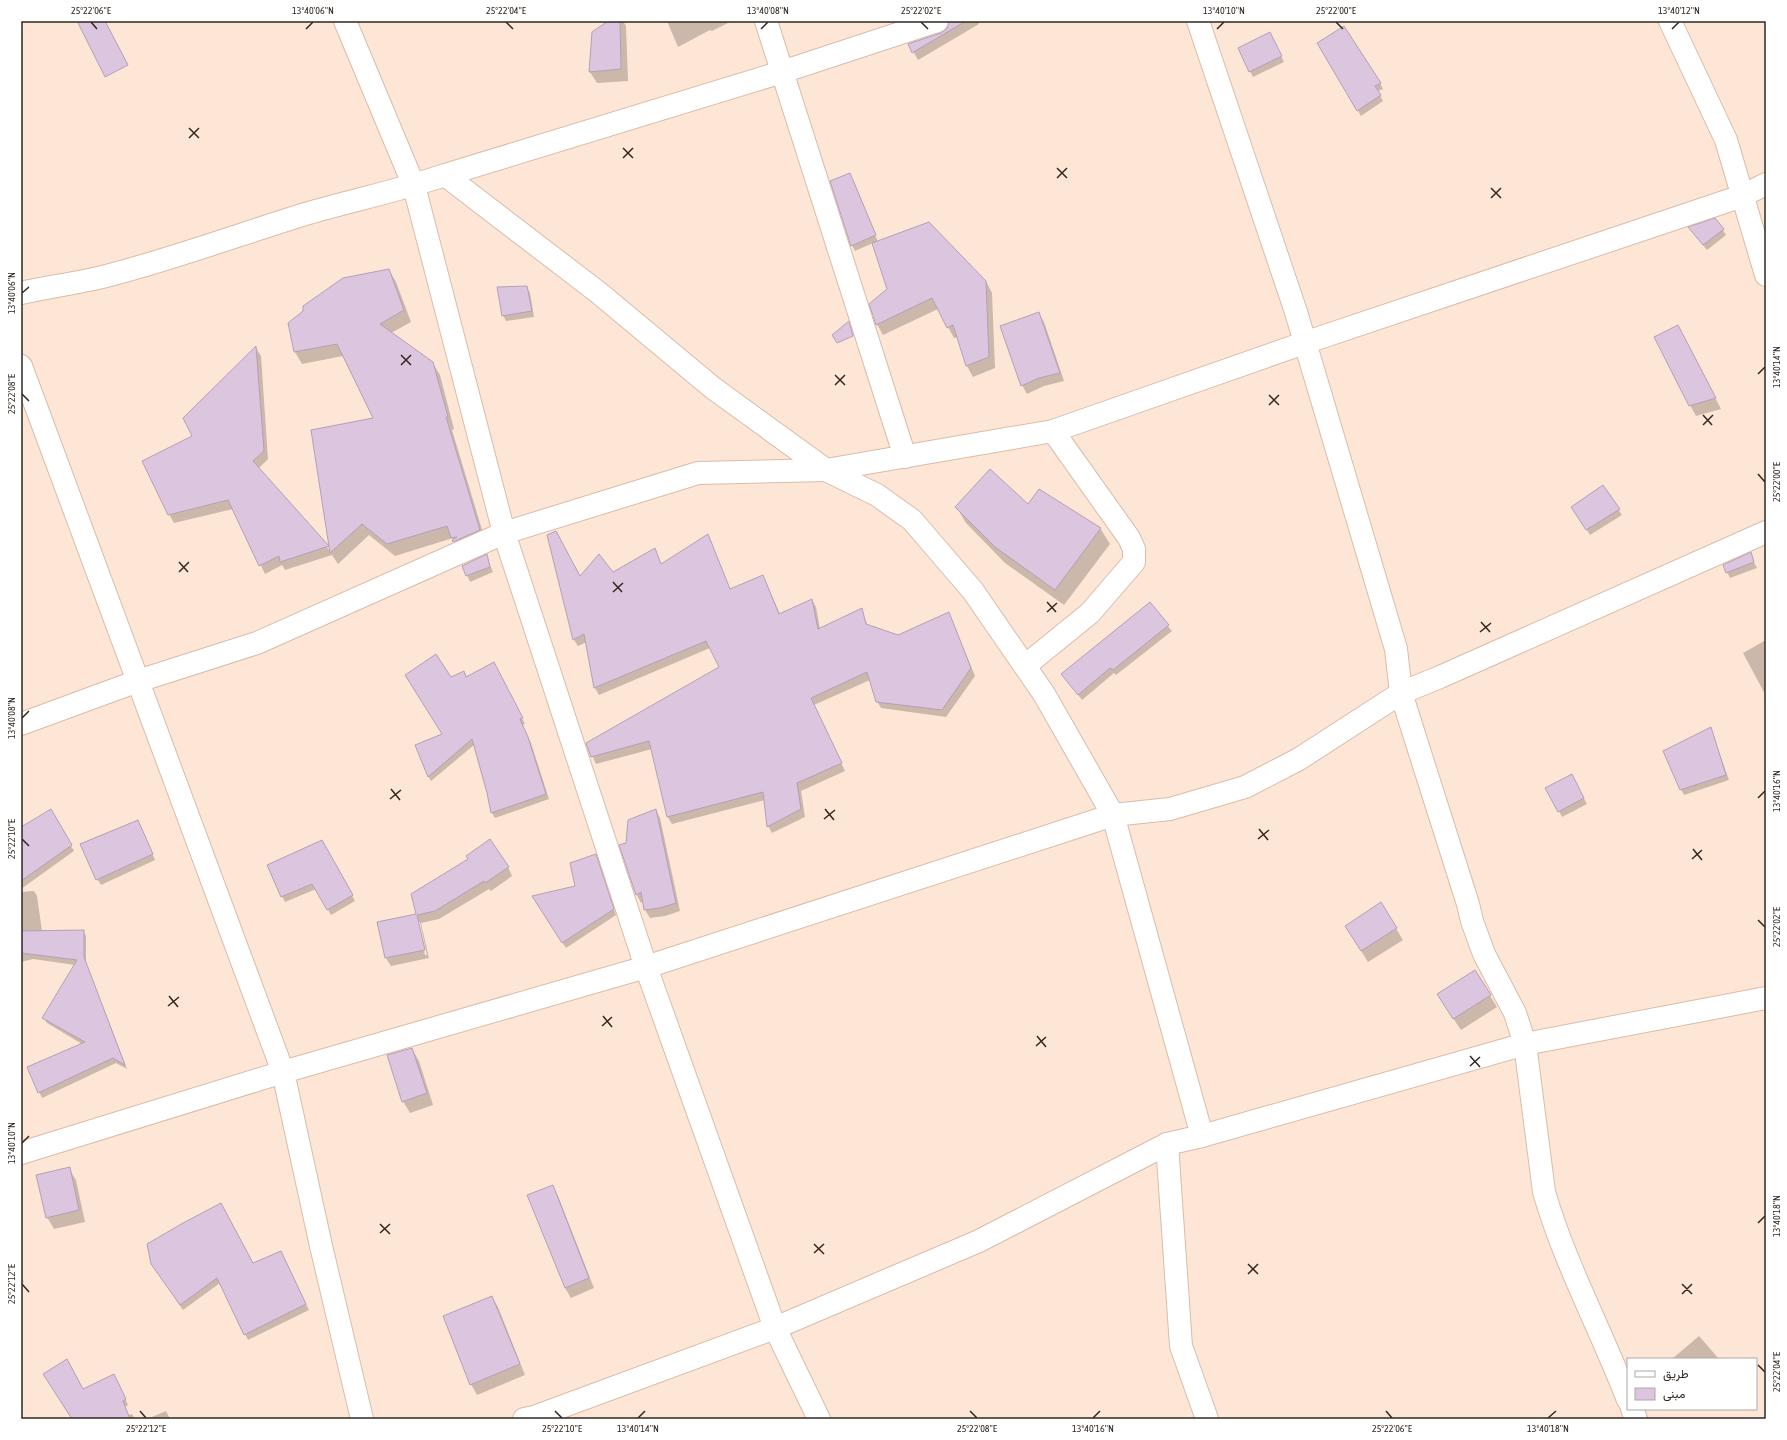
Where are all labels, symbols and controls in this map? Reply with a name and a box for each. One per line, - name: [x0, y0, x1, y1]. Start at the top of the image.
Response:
- text: 25°22'06"E: [71, 5, 112, 16]
- text: 13°40'06"N: [292, 5, 334, 16]
- text: 25°22'04"E: [486, 5, 527, 16]
- text: 13°40'08"N: [747, 5, 789, 16]
- text: 25°22'02"E: [901, 5, 942, 16]
- text: 13°40'10"N: [1203, 5, 1245, 16]
- text: 25°22'00"E: [1316, 5, 1357, 16]
- text: 13°40'12"N: [1658, 5, 1700, 16]
- text: 13°40'06"N: [6, 272, 17, 314]
- text: 13°40'14"N: [1771, 346, 1782, 388]
- text: 25°22'08"E: [6, 373, 17, 414]
- text: 25°22'00"E: [1771, 461, 1782, 502]
- text: 13°40'08"N: [6, 697, 17, 739]
- text: 13°40'16"N: [1771, 770, 1782, 812]
- text: 25°22'10"E: [6, 818, 17, 859]
- text: 25°22'02"E: [1771, 906, 1782, 947]
- text: 13°40'10"N: [6, 1122, 17, 1164]
- text: 13°40'18"N: [1771, 1195, 1782, 1237]
- text: 25°22'12"E: [6, 1263, 17, 1304]
- text: 25°22'04"E: [1771, 1351, 1782, 1392]
- legend: [1627, 1358, 1757, 1410]
- text: طريق: [1663, 1367, 1689, 1382]
- text: مبنى: [1663, 1387, 1685, 1402]
- text: 25°22'12"E: [126, 1423, 167, 1434]
- text: 25°22'10"E: [542, 1423, 583, 1434]
- text: 13°40'14"N: [617, 1423, 659, 1434]
- text: 25°22'08"E: [957, 1423, 998, 1434]
- text: 13°40'16"N: [1072, 1423, 1114, 1434]
- text: 25°22'06"E: [1372, 1423, 1413, 1434]
- text: 13°40'18"N: [1527, 1423, 1569, 1434]

